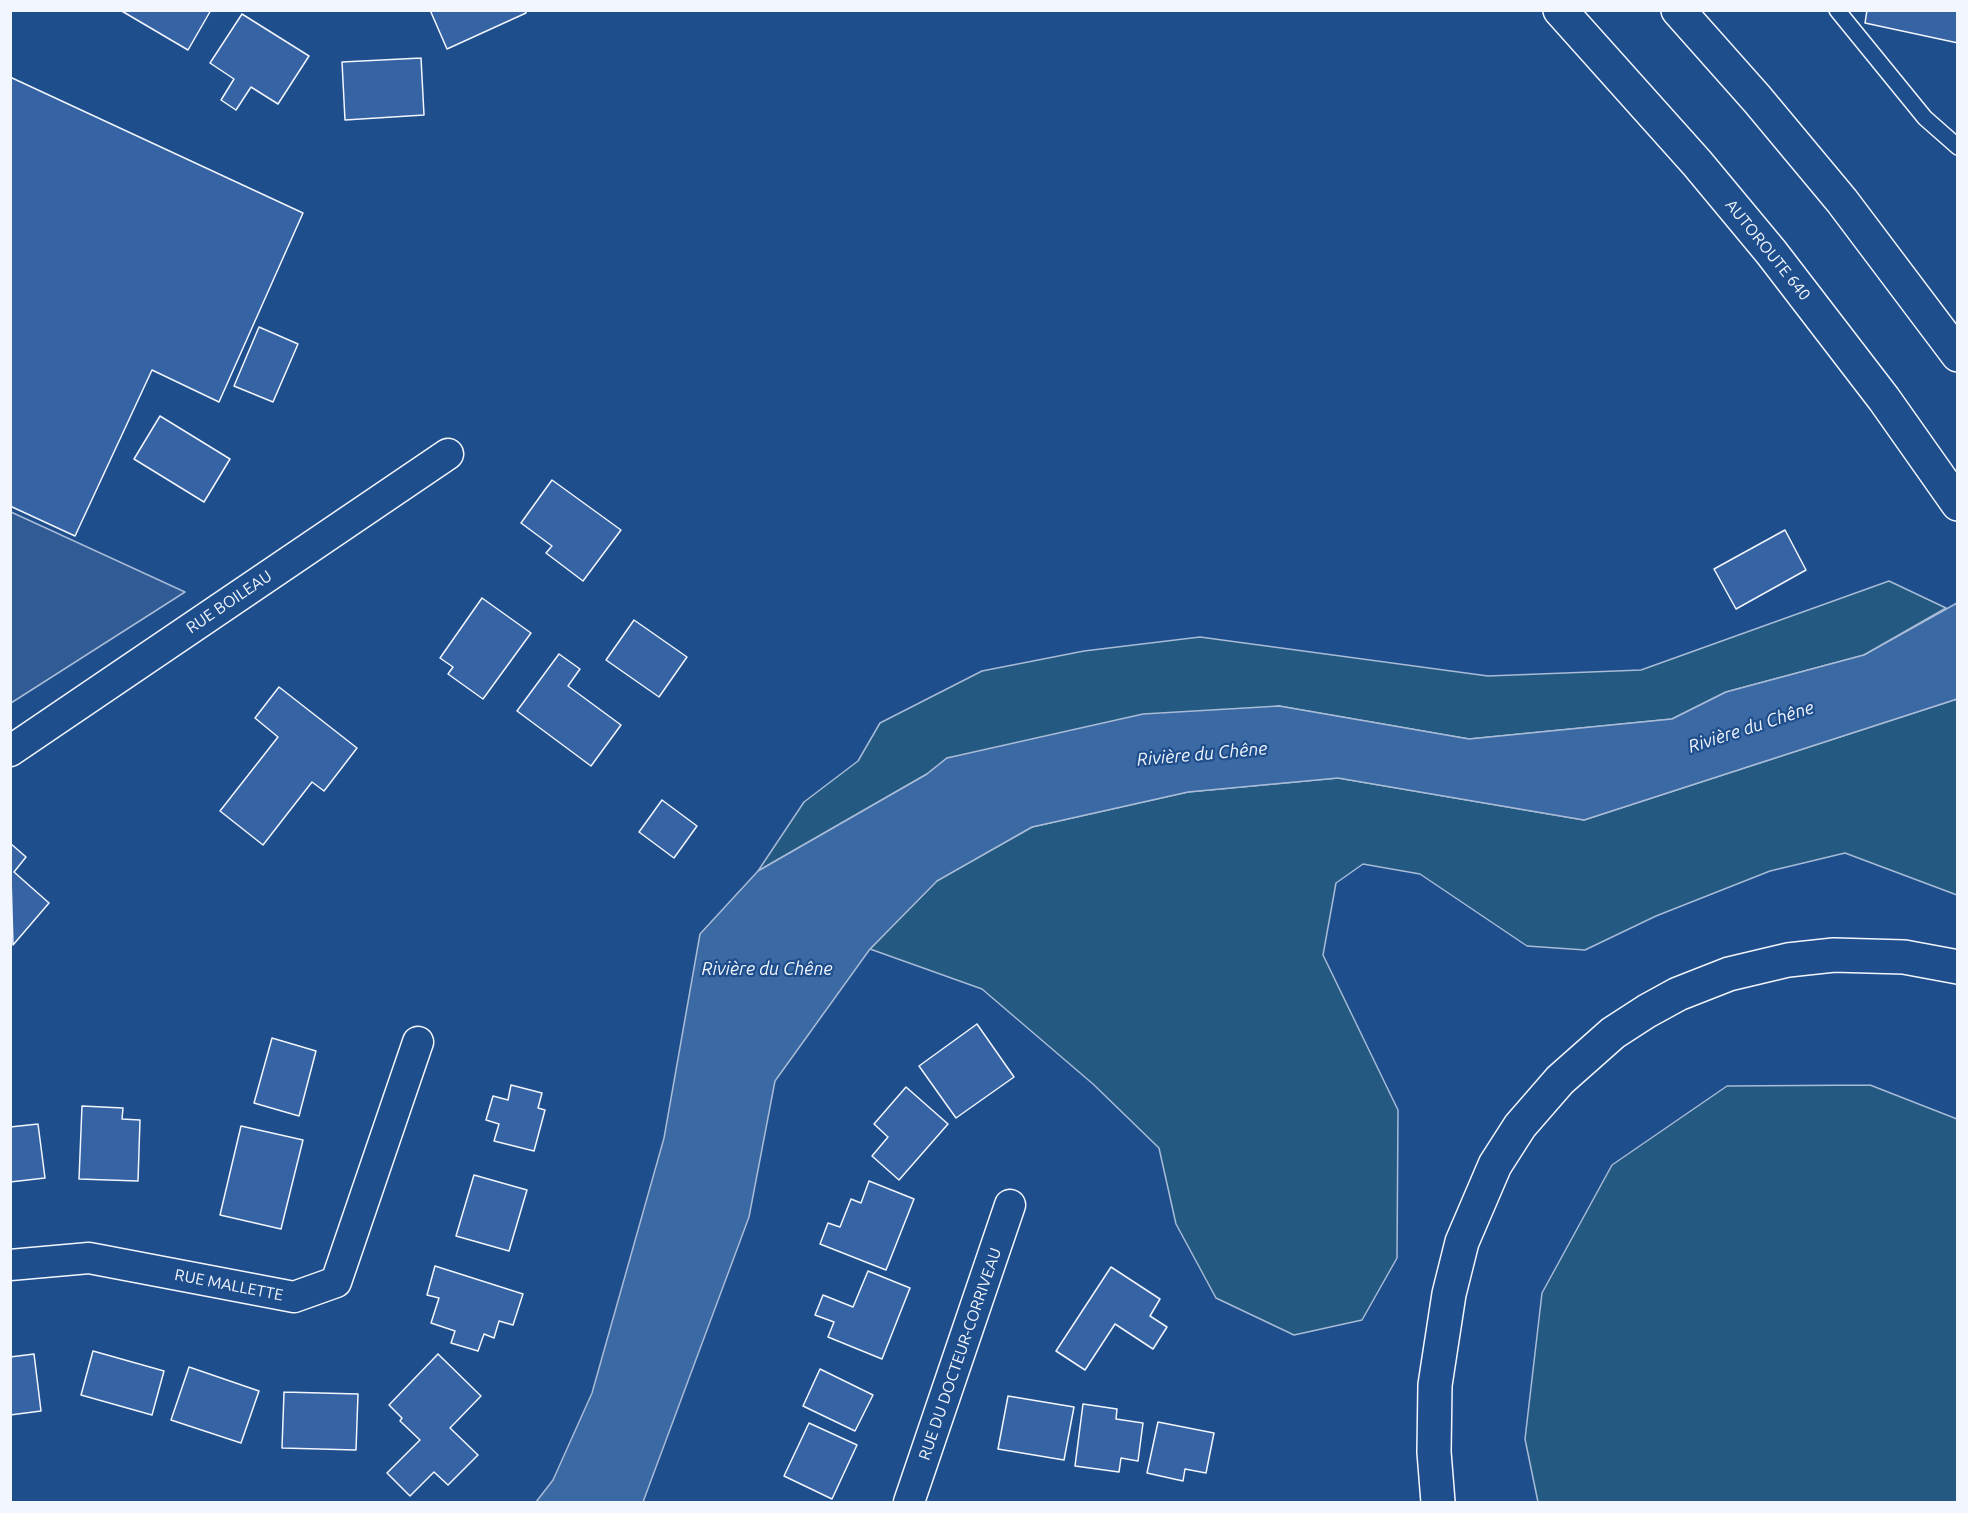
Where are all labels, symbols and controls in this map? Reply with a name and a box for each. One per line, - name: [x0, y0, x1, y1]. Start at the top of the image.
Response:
- street label: AUTOROUTE 640: [1721, 196, 1815, 304]
- street label: RUE BOILEAU: [183, 566, 275, 638]
- water label: Rivière du Chêne: [1685, 696, 1817, 758]
- water label: Rivière du Chêne: [1136, 738, 1268, 770]
- water label: Rivière du Chêne: [701, 958, 833, 980]
- street label: RUE DU DOCTEUR-CORRIVEAU: [915, 1245, 1005, 1463]
- street label: RUE MALLETTE: [173, 1265, 285, 1305]

